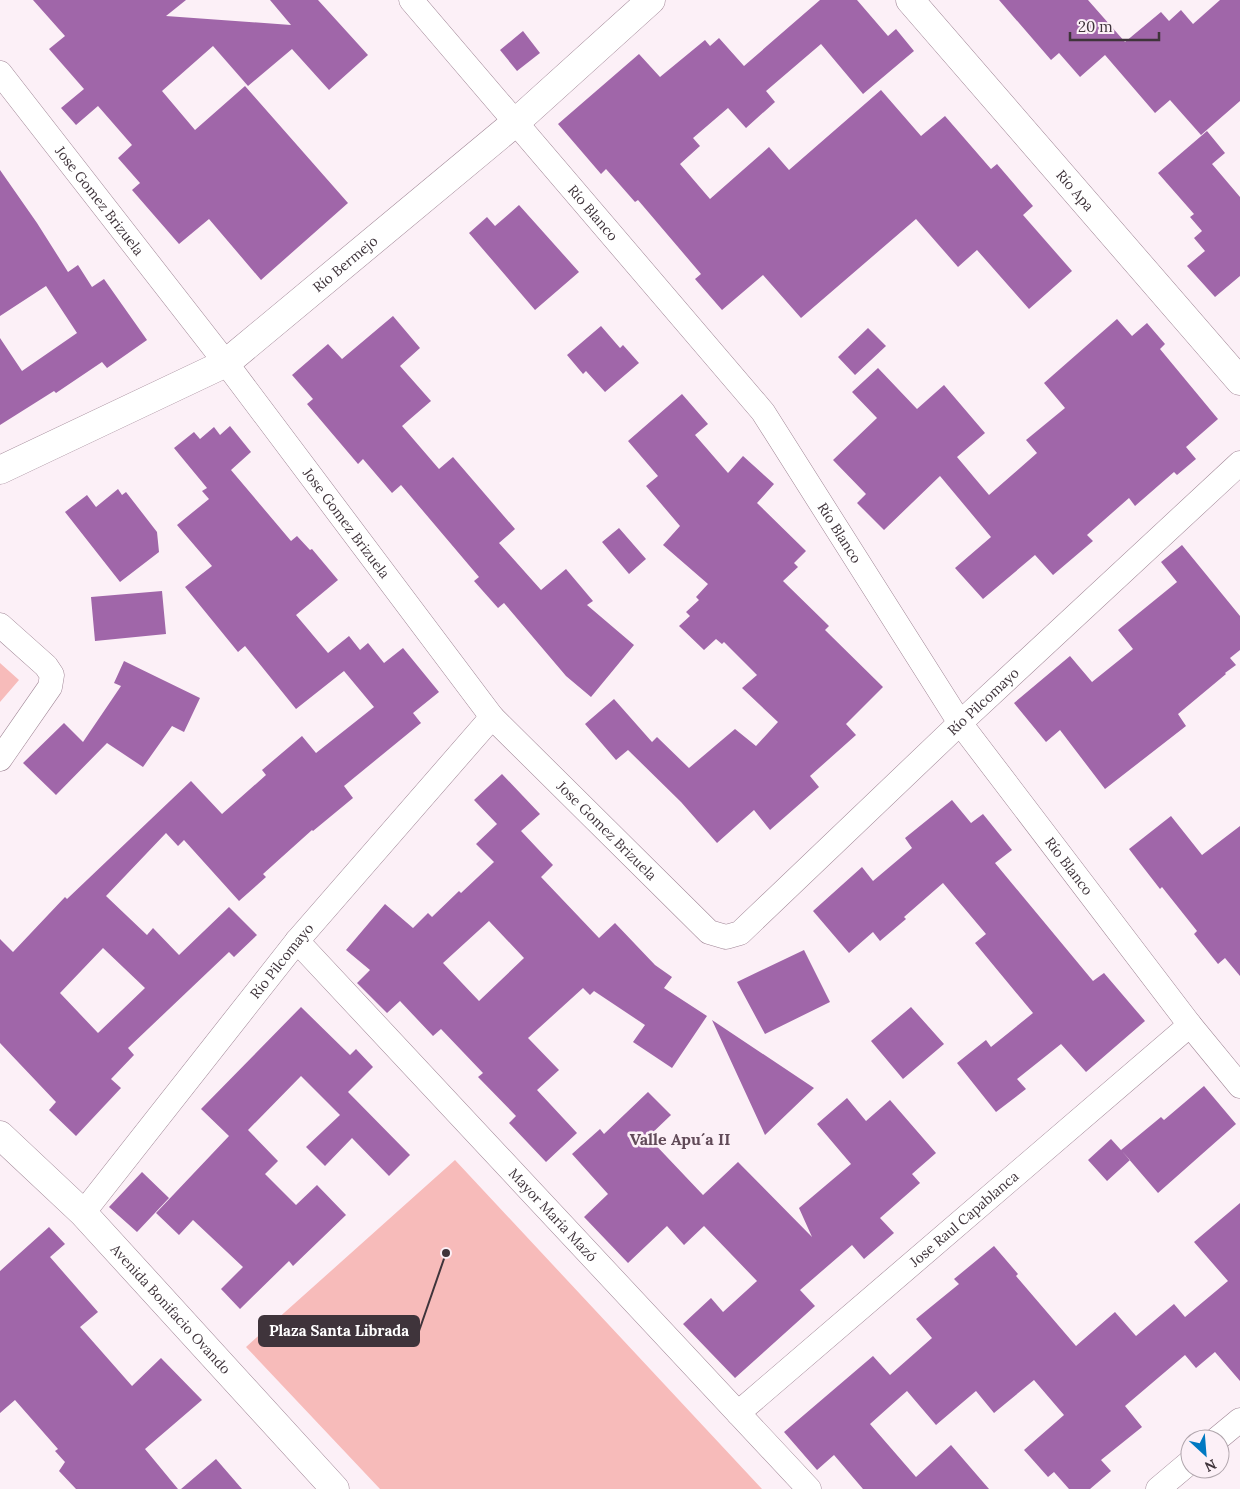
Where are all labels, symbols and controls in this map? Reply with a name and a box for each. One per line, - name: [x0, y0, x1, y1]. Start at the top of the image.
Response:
- scale bar: [1070, 10, 1159, 42]
- text: 20 m: [1078, 17, 1113, 36]
- street label: Jose Gomez Brizuela: [51, 142, 148, 259]
- street label: Río Apa: [1052, 166, 1098, 215]
- street label: Río Blanco: [564, 181, 622, 245]
- street label: Río Bermejo: [309, 232, 381, 296]
- street label: Jose Gomez Brizuela: [298, 464, 394, 582]
- street label: Río Blanco: [814, 499, 865, 567]
- street label: Río Pilcomayo: [944, 664, 1023, 739]
- street label: Jose Gomez Brizuela: [552, 777, 661, 884]
- street label: Río Blanco: [1041, 834, 1097, 899]
- street label: Río Pilcomayo: [246, 919, 317, 1002]
- district label: Valle Apu´a II: [630, 1129, 730, 1149]
- street label: Mayor María Mazó: [505, 1164, 601, 1266]
- street label: Jose Raul Capablanca: [905, 1167, 1022, 1271]
- street label: Avenida Bonifacio Ovando: [106, 1240, 235, 1378]
- callout: Plaza Santa Librada: [259, 1316, 419, 1346]
- text: Plaza Santa Librada: [269, 1321, 409, 1340]
- north arrow: [1180, 1429, 1230, 1479]
- text: N: [1202, 1455, 1220, 1476]

